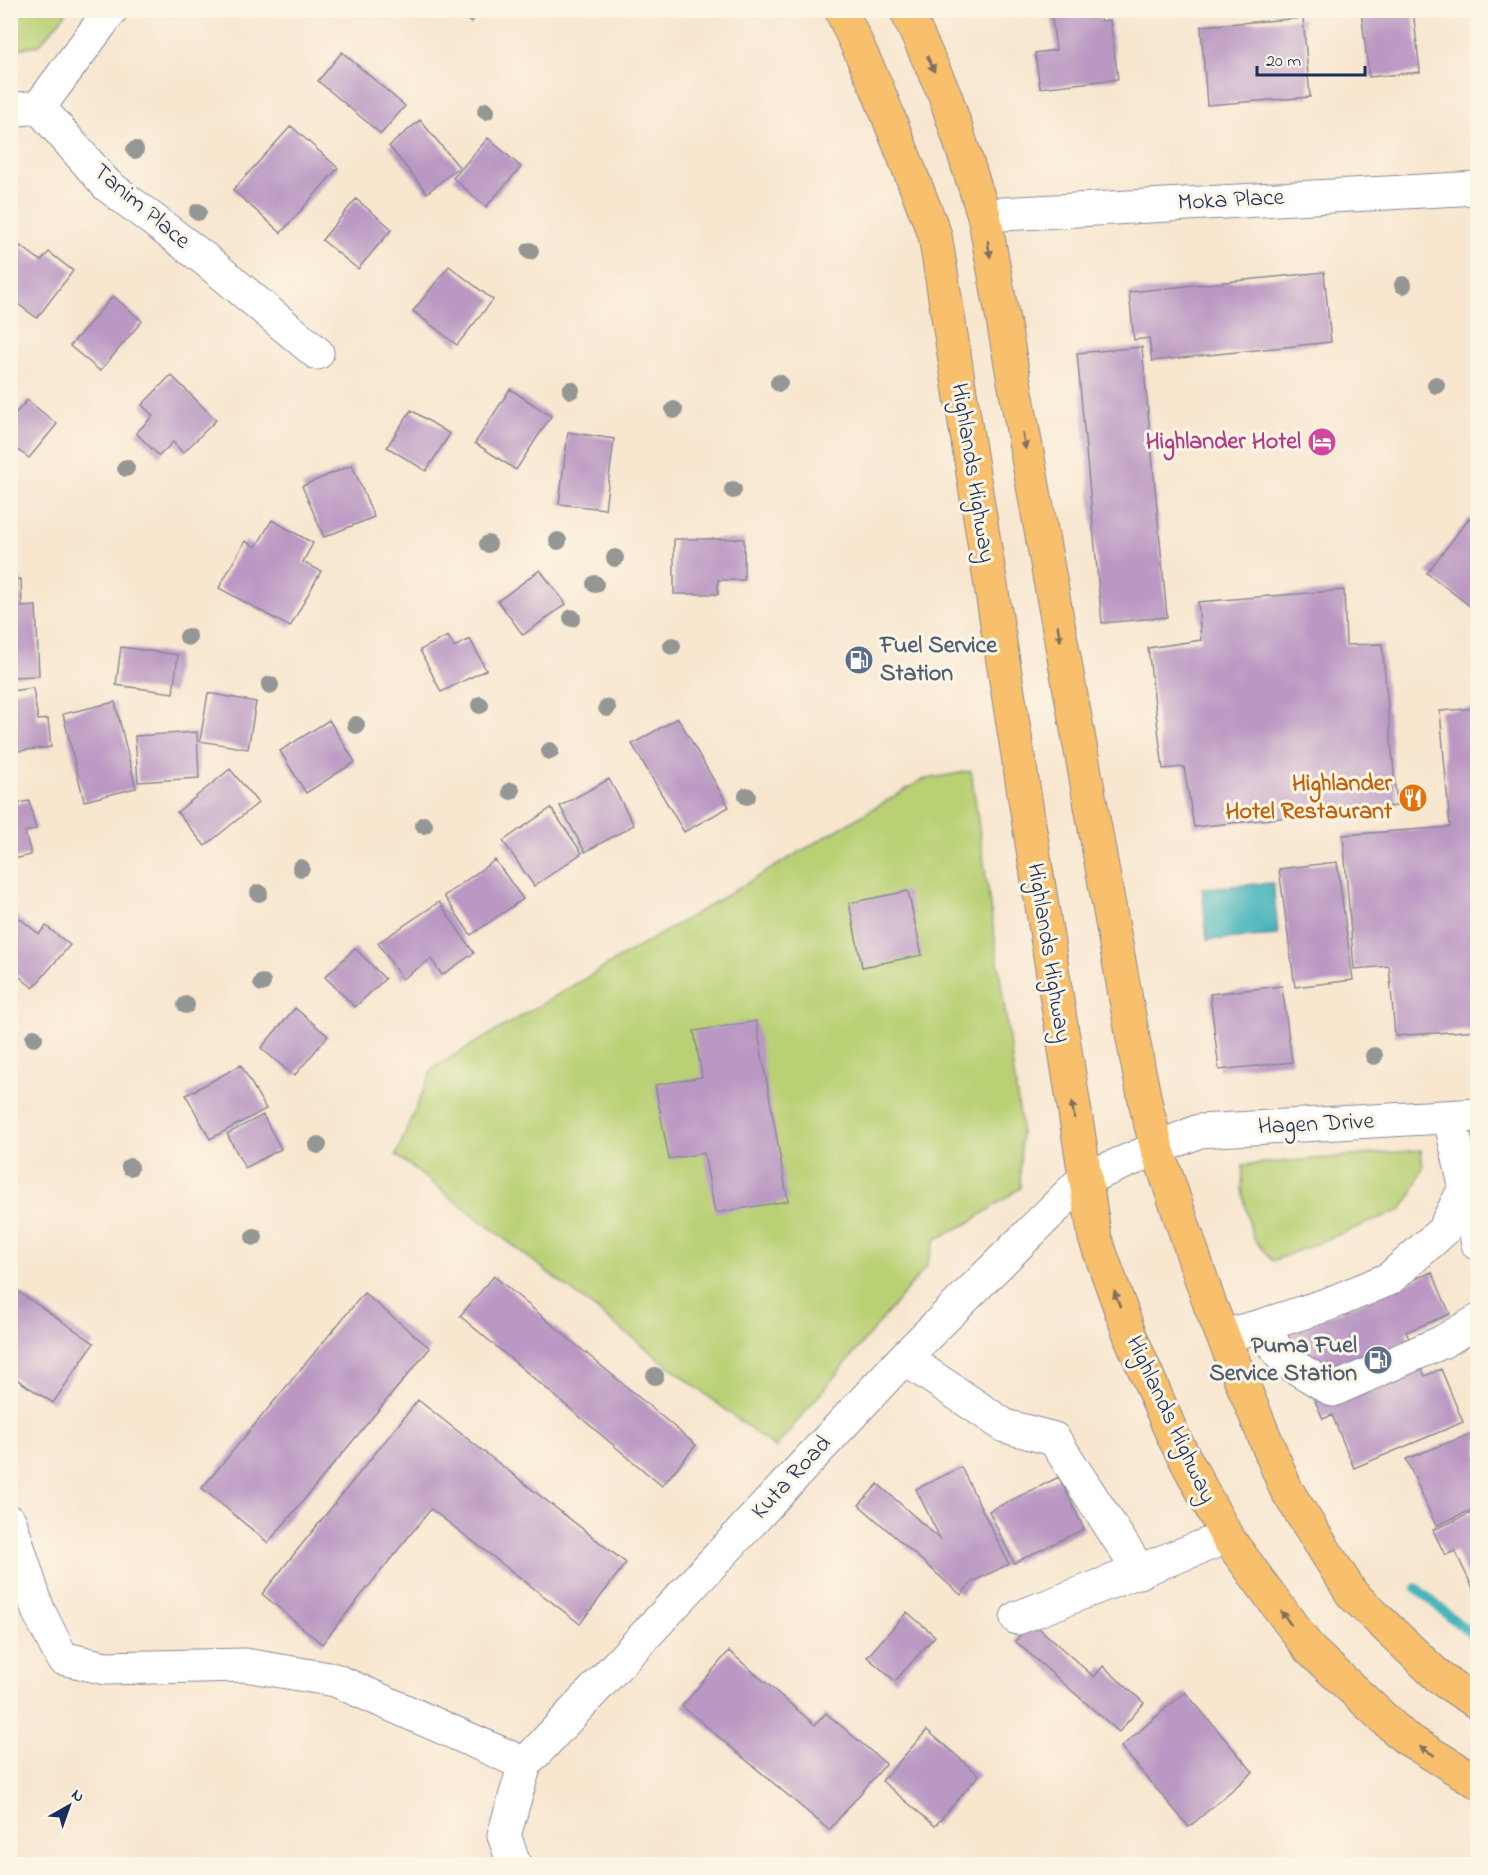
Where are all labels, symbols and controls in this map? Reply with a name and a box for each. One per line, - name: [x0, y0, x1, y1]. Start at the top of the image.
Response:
- scale bar: [1257, 39, 1365, 77]
- text: 20 m: [1266, 49, 1301, 75]
- one-way arrow: [926, 55, 935, 72]
- street label: Tanim Place: [84, 156, 198, 259]
- street label: Moka Place: [1177, 181, 1285, 221]
- one-way arrow: [985, 240, 994, 259]
- street label: Highlands Highway: [940, 381, 1003, 566]
- place label: Highlander Hotel: [1146, 425, 1301, 461]
- hotel icon: Highlander Hotel: [1306, 426, 1338, 458]
- one-way arrow: [1020, 432, 1029, 451]
- one-way arrow: [1055, 623, 1064, 642]
- place label: Fuel Service Station: [879, 629, 998, 692]
- fuel station icon: Fuel Service Station: [843, 644, 875, 676]
- place label: Highlander Hotel Restaurant: [1226, 767, 1393, 830]
- restaurant icon: Highlander Hotel Restaurant: [1397, 782, 1429, 814]
- street label: Highlands Highway: [1016, 861, 1079, 1046]
- one-way arrow: [1069, 1101, 1078, 1120]
- street label: Hagen Drive: [1257, 1104, 1375, 1146]
- one-way arrow: [1112, 1290, 1122, 1308]
- place label: Puma Fuel Service Station: [1209, 1329, 1357, 1392]
- street label: Highlands Highway: [1115, 1330, 1224, 1510]
- fuel station icon: Puma Fuel Service Station: [1362, 1344, 1394, 1376]
- street label: Kuta Road: [744, 1427, 841, 1528]
- one-way arrow: [1281, 1611, 1293, 1626]
- one-way arrow: [1419, 1746, 1436, 1757]
- north arrow: [39, 1776, 99, 1836]
- text: N: [66, 1783, 89, 1809]

